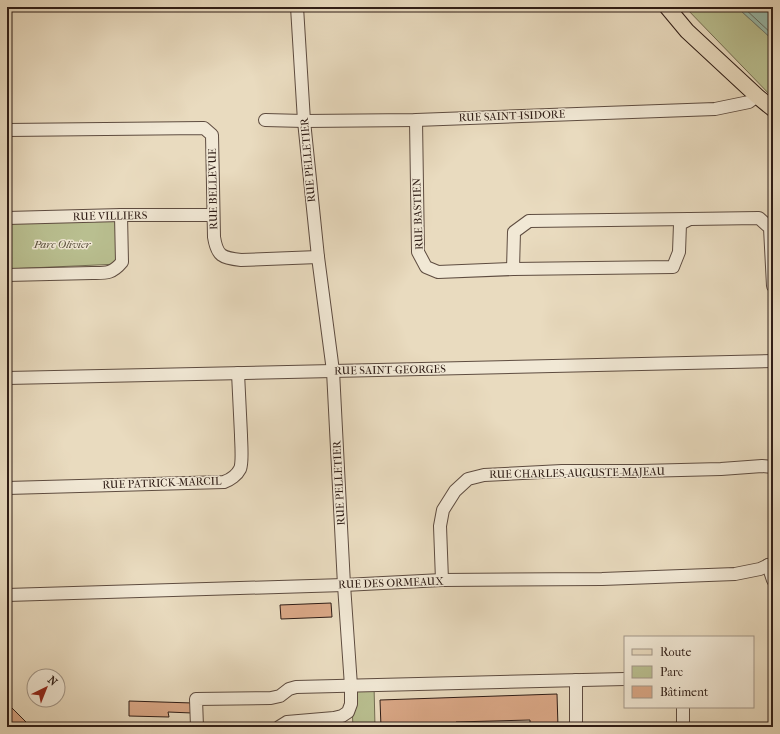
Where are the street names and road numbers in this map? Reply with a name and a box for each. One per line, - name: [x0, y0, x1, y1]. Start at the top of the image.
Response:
- street label: RUE SAINT-ISIDORE: [458, 108, 566, 124]
- street label: RUE PELLETIER: [298, 116, 318, 203]
- street label: RUE BELLEVUE: [206, 148, 220, 230]
- street label: RUE BASTIEN: [410, 177, 426, 250]
- street label: RUE VILLIERS: [73, 209, 148, 223]
- street label: RUE SAINT-GEORGES: [334, 363, 446, 377]
- street label: RUE PELLETIER: [330, 439, 348, 526]
- street label: RUE CHARLES-AUGUSTE-MAJEAU: [489, 465, 665, 481]
- street label: RUE PATRICK-MARCIL: [102, 474, 222, 492]
- street label: RUE DES ORMEAUX: [338, 575, 444, 591]

